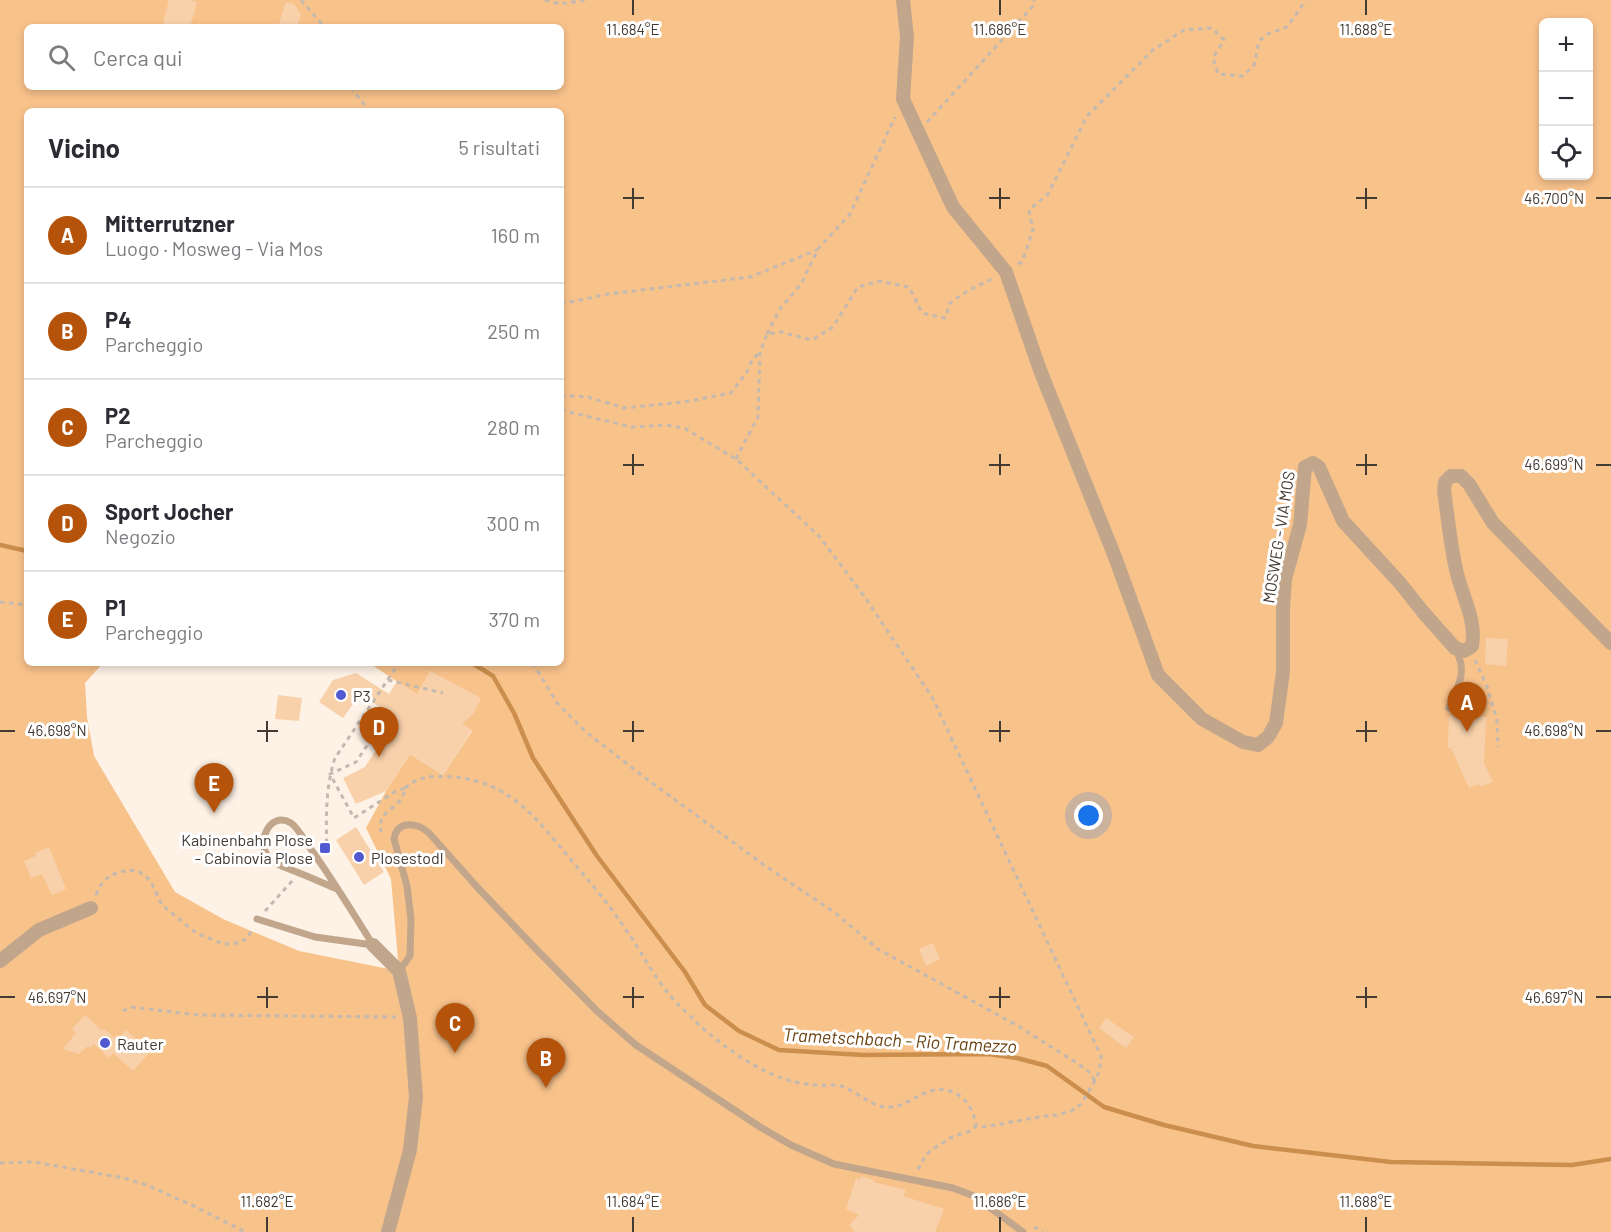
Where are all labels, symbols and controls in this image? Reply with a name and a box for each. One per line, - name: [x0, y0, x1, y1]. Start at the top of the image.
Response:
- map controls: [1539, 18, 1593, 180]
- button: +: [1539, 18, 1593, 72]
- text: 11.684°E: [606, 20, 660, 38]
- text: 11.686°E: [974, 20, 1026, 38]
- text: 11.688°E: [1340, 20, 1392, 38]
- search box: [24, 24, 564, 90]
- icon: search: [45, 41, 78, 74]
- text: Cerca qui: [93, 44, 183, 70]
- button: −: [1539, 72, 1593, 126]
- button: locate: [1539, 126, 1593, 180]
- text: Vicino: [48, 132, 120, 163]
- text: 5 risultati: [459, 135, 540, 159]
- text: 46.700°N: [1524, 189, 1584, 207]
- text: Mitterrutzner: [105, 210, 235, 236]
- text: A: [61, 223, 74, 247]
- text: 160 m: [491, 223, 540, 247]
- text: Luogo · Mosweg - Via Mos: [105, 236, 323, 260]
- text: P4: [105, 306, 131, 332]
- text: B: [61, 319, 74, 343]
- text: 250 m: [487, 319, 540, 343]
- text: Parcheggio: [105, 332, 203, 356]
- text: P2: [105, 402, 130, 428]
- text: C: [61, 415, 74, 439]
- text: 280 m: [487, 415, 540, 439]
- text: Parcheggio: [105, 428, 203, 452]
- text: 46.699°N: [1524, 455, 1584, 473]
- street label: MOSWEG - VIA MOS: [1258, 469, 1298, 605]
- text: Sport Jocher: [105, 498, 233, 524]
- text: D: [61, 511, 74, 535]
- text: 300 m: [487, 511, 540, 535]
- text: Negozio: [105, 524, 176, 548]
- text: P1: [105, 594, 126, 620]
- text: E: [62, 607, 73, 631]
- text: 370 m: [488, 607, 540, 631]
- text: Parcheggio: [105, 620, 203, 644]
- pin: A: [1448, 682, 1486, 732]
- place label: P3: [353, 686, 371, 705]
- marker: P3: [334, 688, 348, 702]
- pin: D: [360, 708, 398, 757]
- text: 46.698°N: [27, 721, 87, 739]
- text: 46.698°N: [1524, 721, 1584, 739]
- pin: E: [194, 764, 234, 813]
- your location: [1074, 801, 1103, 830]
- place label: Kabinenbahn Plose - Cabinovia Plose: [181, 830, 313, 867]
- marker: Kabinenbahn Plose - Cabinovia Plose: [318, 841, 332, 855]
- place label: Plosestodl: [371, 848, 443, 867]
- marker: Plosestodl: [352, 850, 366, 864]
- text: 46.697°N: [28, 988, 86, 1006]
- text: 46.697°N: [1525, 988, 1583, 1006]
- pin: C: [436, 1004, 474, 1053]
- water label: Trametschbach - Rio Tramezzo: [782, 1023, 1018, 1057]
- place label: Rauter: [117, 1034, 164, 1053]
- marker: Rauter: [98, 1036, 112, 1050]
- pin: B: [526, 1038, 566, 1088]
- text: 11.682°E: [240, 1192, 294, 1210]
- text: 11.684°E: [606, 1192, 660, 1210]
- text: 11.686°E: [974, 1192, 1026, 1210]
- text: 11.688°E: [1340, 1192, 1392, 1210]

